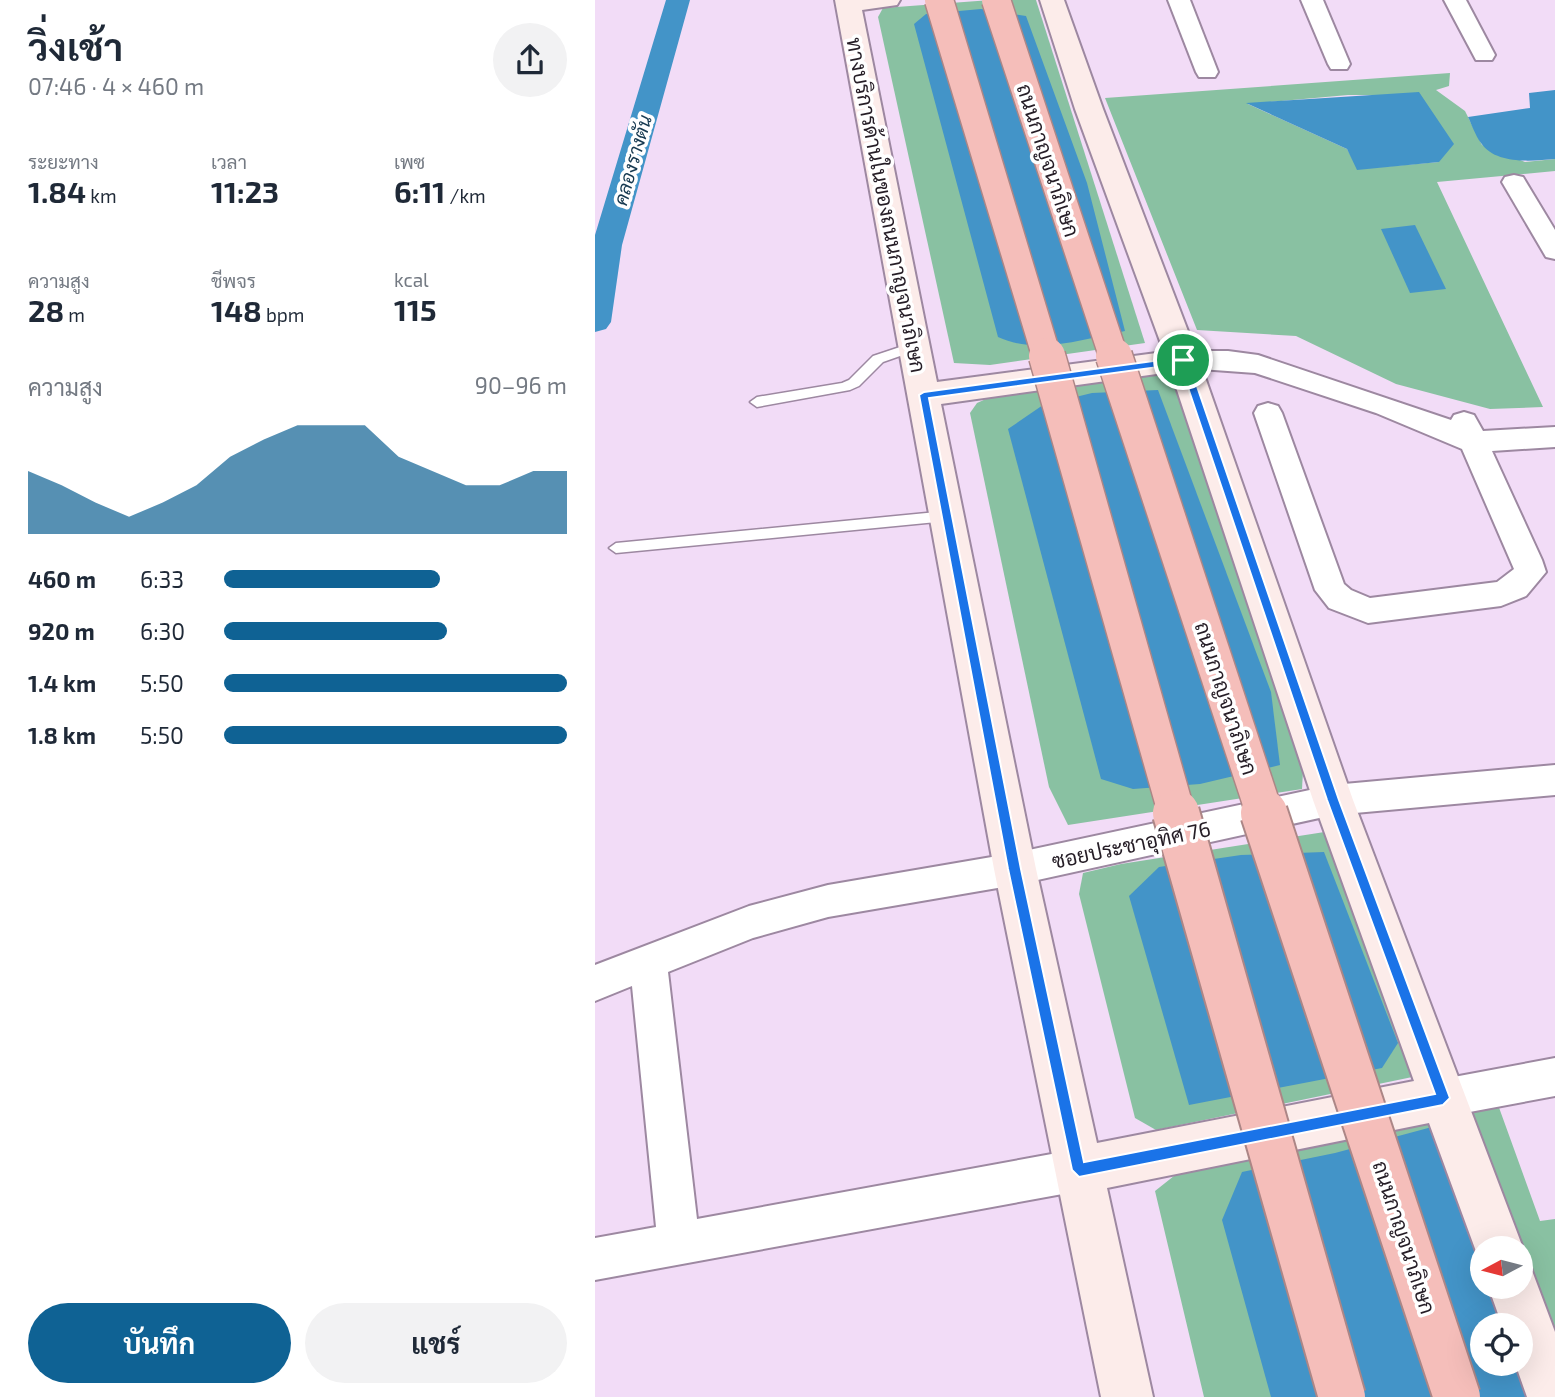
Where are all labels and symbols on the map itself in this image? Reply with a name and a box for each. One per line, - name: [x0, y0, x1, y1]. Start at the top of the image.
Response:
- street label: ทางบริการด้านในของถนนกาญจนาภิเษก: [841, 35, 932, 375]
- street label: ถนนกาญจนาภิเษก: [1011, 80, 1086, 240]
- water label: คลองรางตัน: [608, 112, 656, 208]
- pin: [1153, 330, 1213, 390]
- street label: ถนนกาญจนาภิเษก: [1189, 618, 1264, 778]
- street label: ซอยประชาอุทิศ 76: [1049, 815, 1213, 876]
- street label: ถนนกาญจนาภิเษก: [1367, 1157, 1442, 1317]
- north arrow: [1470, 1236, 1533, 1298]

